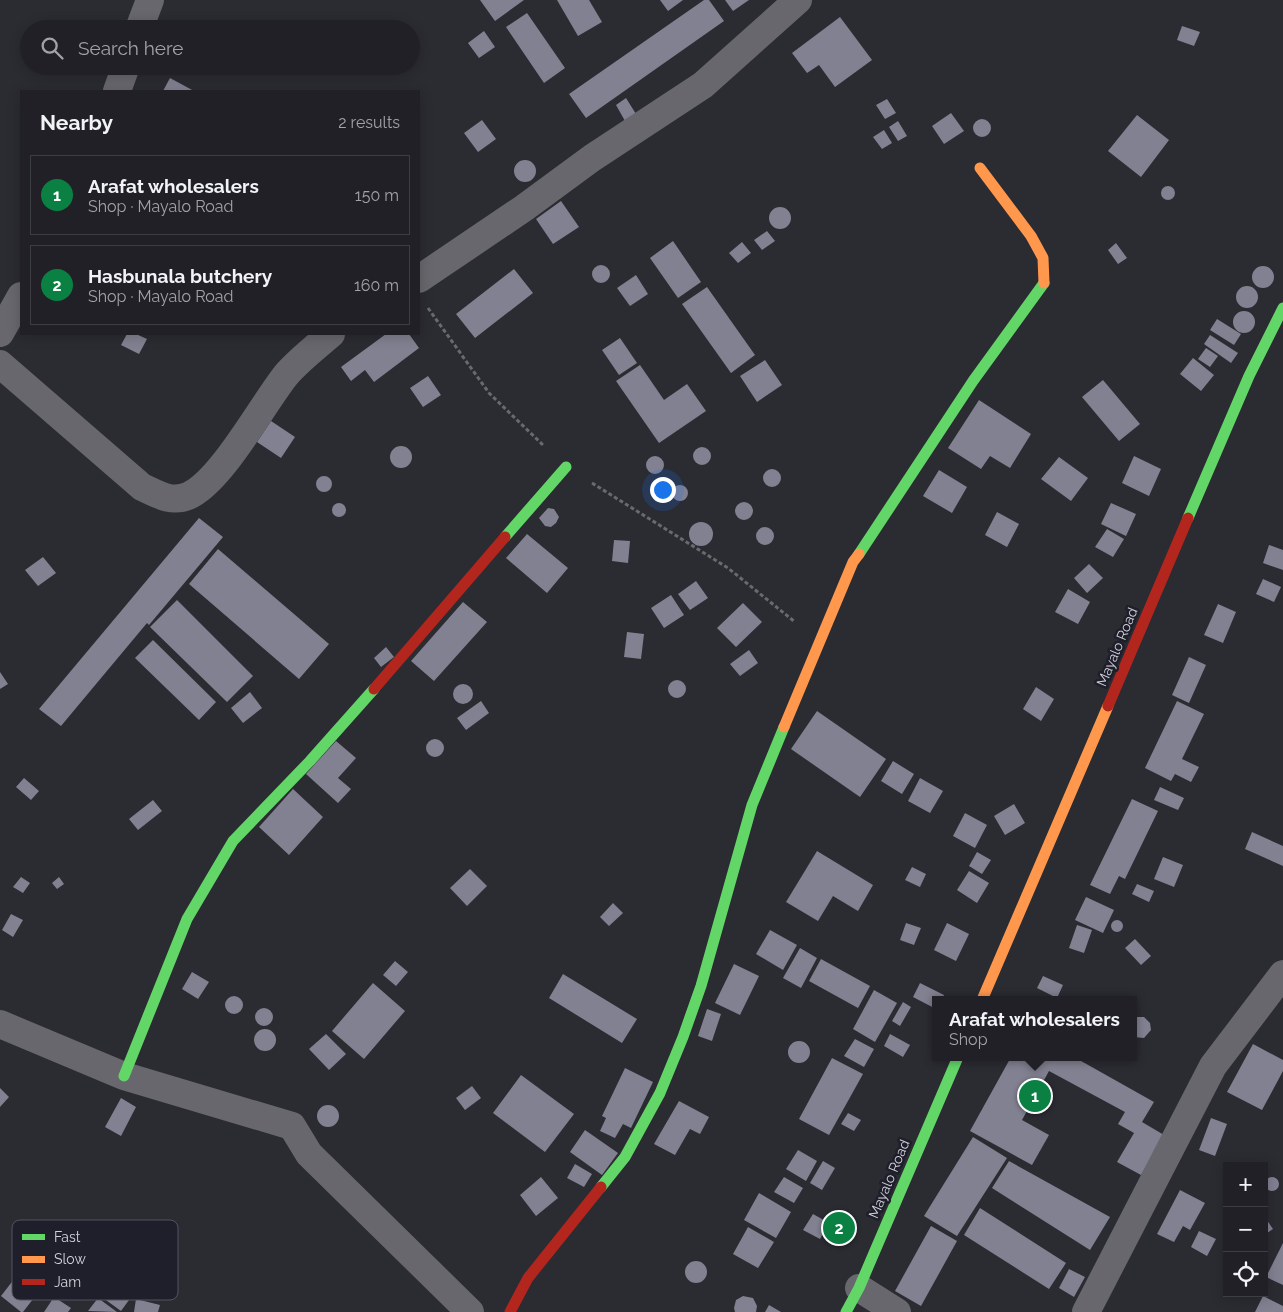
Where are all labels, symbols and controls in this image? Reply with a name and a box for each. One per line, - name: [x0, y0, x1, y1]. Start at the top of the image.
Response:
- search box: [20, 20, 420, 75]
- icon: search: [38, 34, 66, 62]
- text: Search here: [78, 37, 184, 59]
- text: Nearby: [40, 110, 113, 135]
- text: 2 results: [338, 113, 400, 132]
- text: Arafat wholesalers: [88, 175, 259, 197]
- text: 1: [53, 186, 61, 205]
- text: 150 m: [355, 186, 399, 205]
- text: Shop · Mayalo Road: [88, 197, 234, 216]
- text: Hasbunala butchery: [88, 265, 272, 287]
- text: 2: [52, 276, 62, 295]
- text: 160 m: [354, 276, 399, 295]
- text: Shop · Mayalo Road: [88, 287, 234, 306]
- your location: [650, 477, 676, 503]
- street label: Mayalo Road: [1093, 605, 1141, 689]
- popup: [932, 996, 1137, 1061]
- text: Arafat wholesalers: [949, 1008, 1120, 1030]
- text: Shop: [949, 1030, 988, 1049]
- pin: 1: [1019, 1077, 1051, 1115]
- street label: Mayalo Road: [865, 1137, 913, 1221]
- map controls: [1223, 1162, 1268, 1297]
- button: +: [1223, 1162, 1268, 1207]
- button: −: [1223, 1207, 1268, 1252]
- pin: 2: [823, 1209, 855, 1247]
- legend: [12, 1220, 178, 1300]
- text: Fast: [54, 1229, 81, 1245]
- text: Slow: [54, 1251, 86, 1267]
- button: locate: [1223, 1252, 1268, 1297]
- text: Jam: [54, 1274, 81, 1290]

